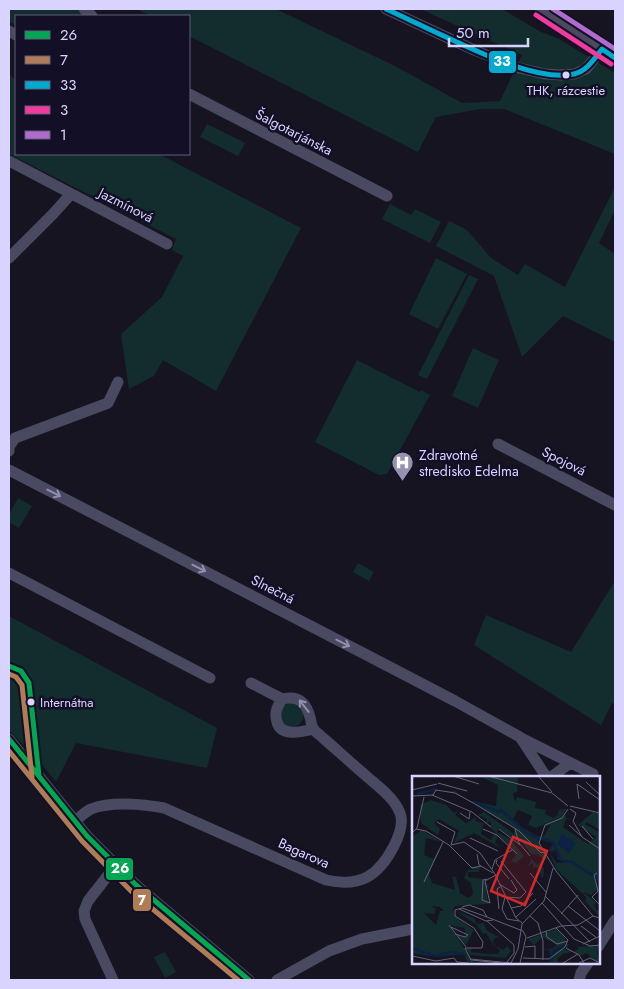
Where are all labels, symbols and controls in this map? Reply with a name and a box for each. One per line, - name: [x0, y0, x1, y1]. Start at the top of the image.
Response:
- legend: [15, 15, 190, 155]
- scale bar: [449, 15, 528, 47]
- text: 50 m: [456, 22, 490, 44]
- text: 26: [60, 24, 77, 46]
- text: 7: [60, 49, 68, 71]
- line badge: 33: [488, 50, 517, 74]
- text: 33: [493, 51, 511, 71]
- marker: THK, rázcestie: [561, 70, 571, 80]
- text: 33: [60, 74, 76, 96]
- place label: THK, rázcestie: [527, 81, 606, 100]
- text: 3: [60, 99, 68, 121]
- street label: Šalgotarjánska: [252, 104, 336, 160]
- text: 1: [60, 124, 67, 146]
- street label: Jazmínová: [93, 182, 157, 227]
- street label: Spojová: [538, 441, 590, 481]
- place label: Zdravotné stredisko Edelma: [419, 445, 519, 481]
- hospital icon: Zdravotné stredisko Edelma: [391, 451, 415, 482]
- one-way arrow: [46, 489, 61, 498]
- one-way arrow: [191, 563, 206, 573]
- street label: Slnečná: [248, 570, 298, 608]
- one-way arrow: [335, 638, 350, 648]
- place label: Internátna: [40, 693, 94, 712]
- marker: Internátna: [26, 697, 36, 707]
- one-way arrow: [298, 700, 309, 713]
- inset map: [412, 776, 599, 964]
- street label: Bagarova: [275, 833, 333, 873]
- line badge: 26: [105, 857, 134, 881]
- text: 26: [111, 858, 129, 878]
- line badge: 7: [132, 888, 152, 912]
- text: 7: [138, 890, 147, 910]

